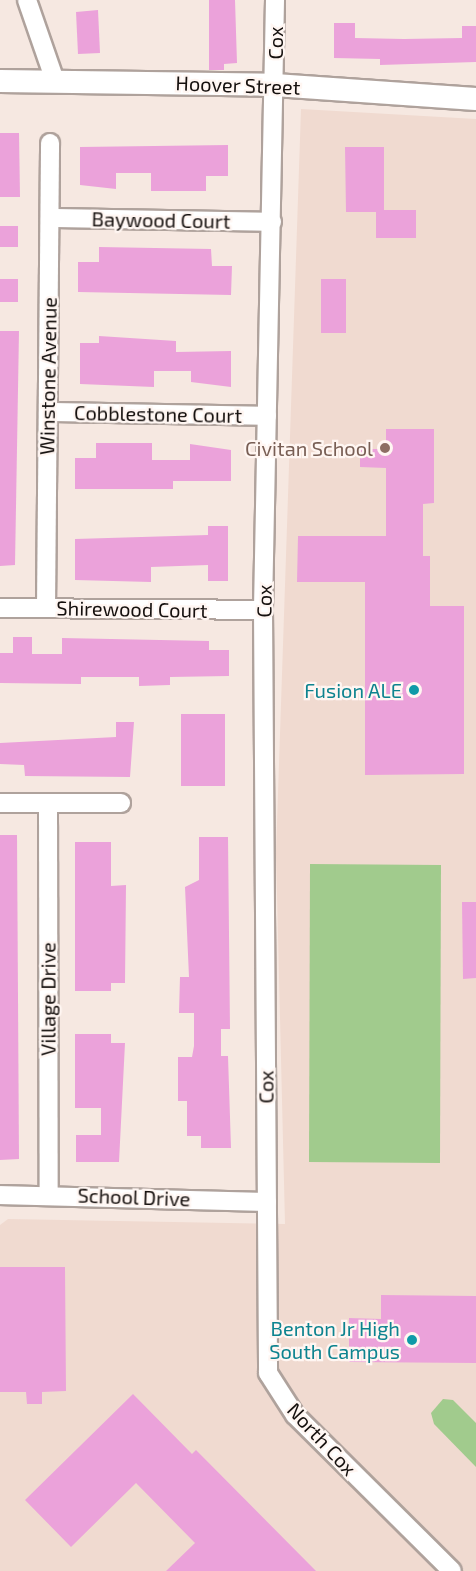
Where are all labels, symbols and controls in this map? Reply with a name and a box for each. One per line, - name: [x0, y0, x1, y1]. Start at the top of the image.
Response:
- street label: Cox: [263, 26, 287, 60]
- street label: Hoover Street: [175, 71, 301, 99]
- street label: Baywood Court: [91, 207, 231, 233]
- street label: Winstone Avenue: [35, 297, 61, 455]
- street label: Cobblestone Court: [74, 401, 242, 427]
- place label: Civitan School: [245, 436, 373, 460]
- marker: Civitan School: [378, 441, 392, 455]
- street label: Cox: [252, 584, 276, 618]
- street label: Shirewood Court: [56, 596, 208, 622]
- place label: Fusion ALE: [304, 678, 402, 702]
- marker: Fusion ALE: [407, 683, 421, 697]
- street label: Village Drive: [36, 942, 60, 1056]
- street label: Cox: [254, 1070, 278, 1104]
- street label: School Drive: [77, 1183, 191, 1211]
- place label: Benton Jr High South Campus: [269, 1316, 400, 1363]
- marker: Benton Jr High South Campus: [405, 1333, 419, 1347]
- street label: North Cox: [282, 1398, 362, 1480]

